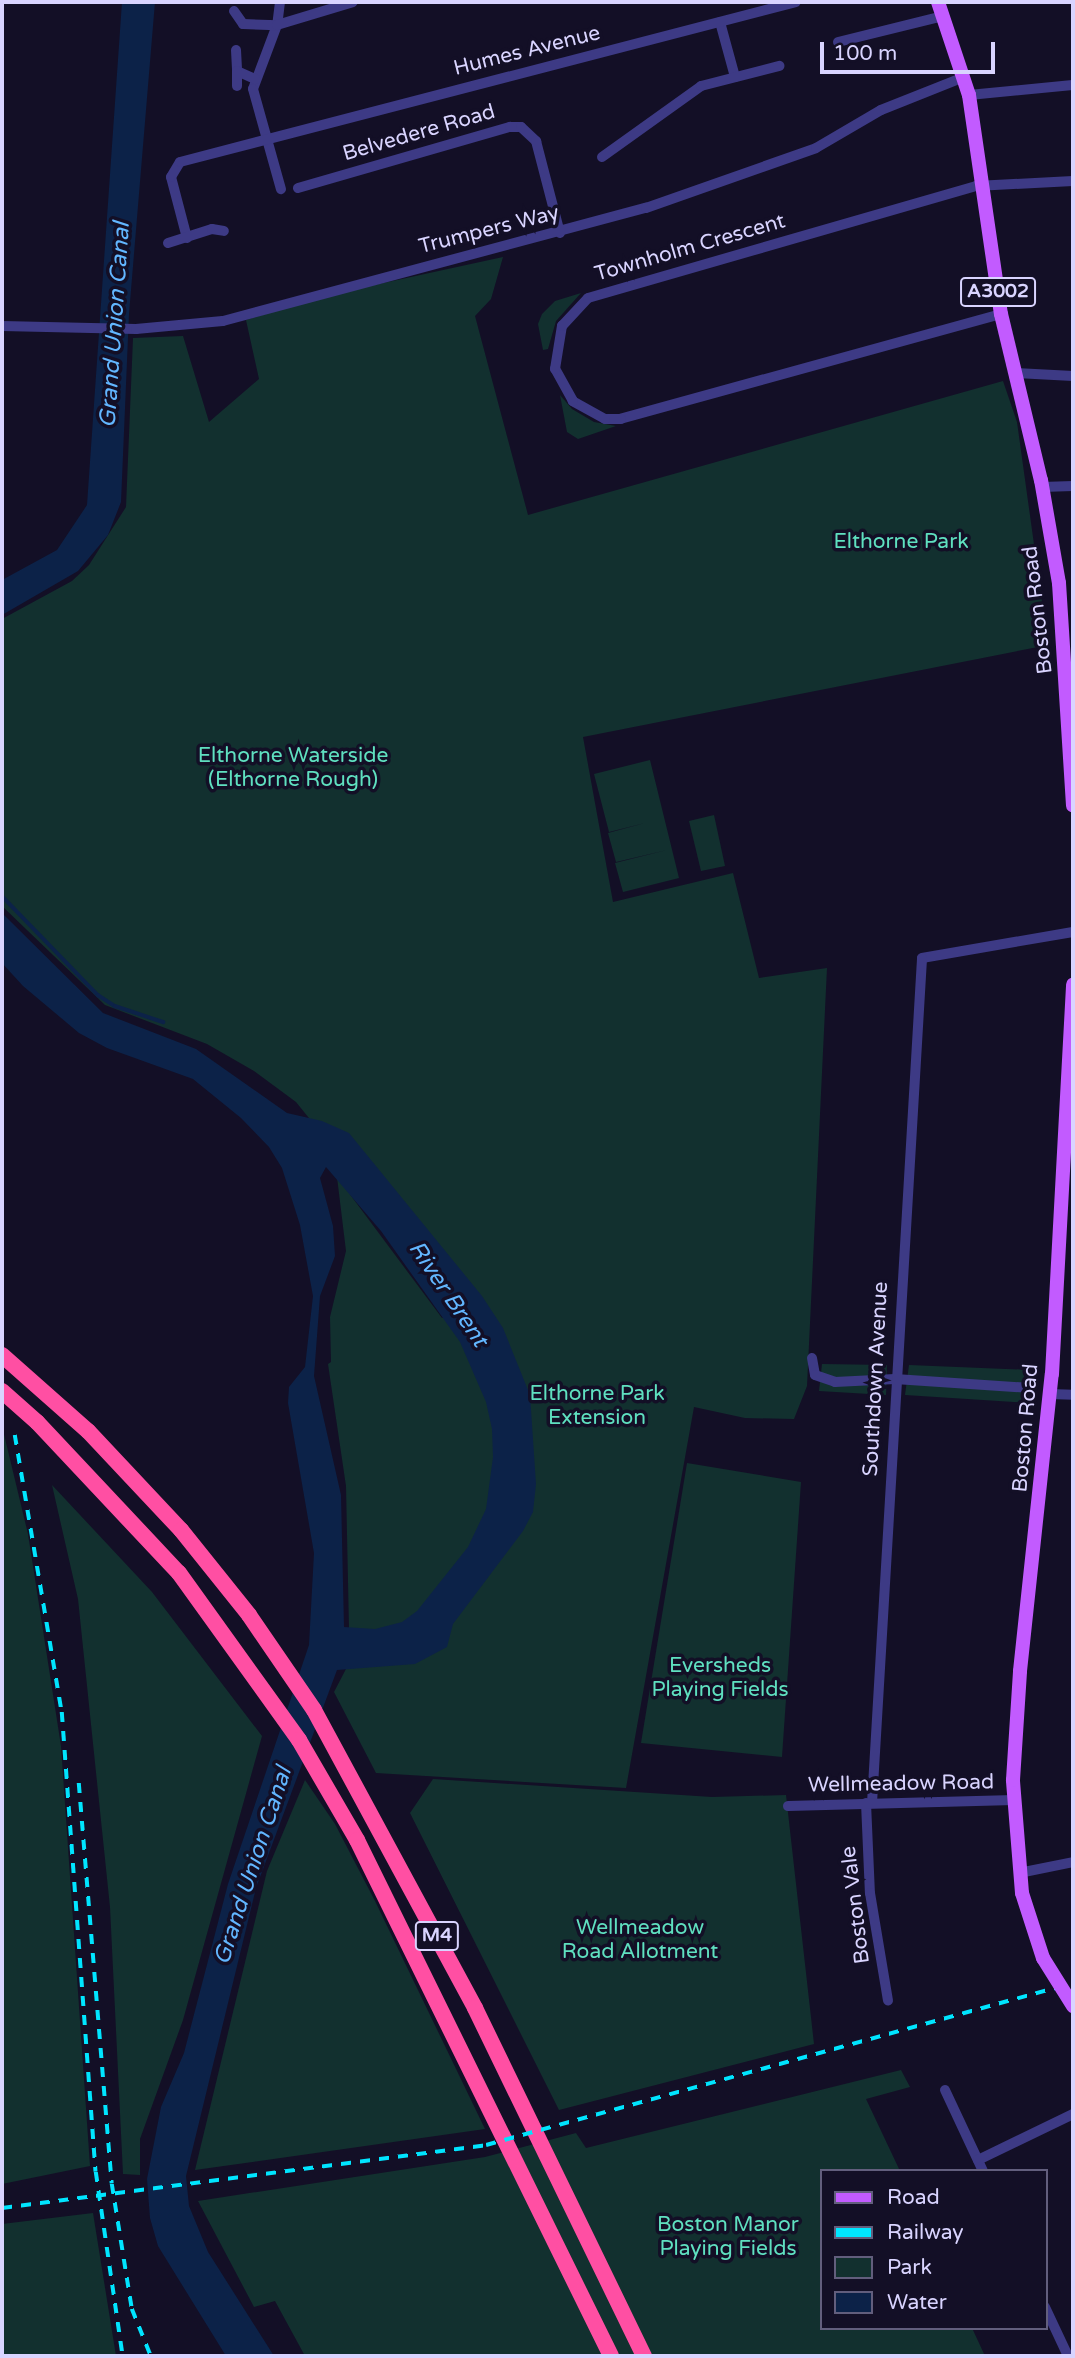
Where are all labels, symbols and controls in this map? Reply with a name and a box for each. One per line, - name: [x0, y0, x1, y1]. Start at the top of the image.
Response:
- street label: Humes Avenue: [451, 21, 603, 81]
- scale bar: [823, 28, 998, 72]
- text: 100 m: [833, 41, 897, 66]
- street label: Belvedere Road: [340, 99, 498, 167]
- street label: Trumpers Way: [416, 200, 562, 260]
- street label: Townholm Crescent: [592, 209, 788, 287]
- water label: Grand Union Canal: [94, 221, 136, 429]
- road number: A3002: [960, 276, 1036, 308]
- park label: Elthorne Park: [833, 529, 969, 555]
- street label: Boston Road: [1018, 545, 1058, 675]
- park label: Elthorne Waterside (Elthorne Rough): [198, 743, 388, 793]
- water label: River Brent: [403, 1236, 493, 1352]
- street label: Southdown Avenue: [858, 1281, 894, 1477]
- street label: Boston Road: [1008, 1363, 1044, 1493]
- park label: Elthorne Park Extension: [529, 1381, 665, 1431]
- park label: Eversheds Playing Fields: [651, 1653, 789, 1703]
- water label: Grand Union Canal: [208, 1764, 298, 1968]
- street label: Wellmeadow Road: [808, 1770, 994, 1798]
- street label: Boston Vale: [836, 1845, 876, 1965]
- park label: Wellmeadow Road Allotment: [562, 1915, 718, 1965]
- road number: M4: [414, 1920, 460, 1952]
- legend: [820, 2169, 1047, 2330]
- text: Road: [887, 2185, 940, 2210]
- park label: Boston Manor Playing Fields: [657, 2212, 799, 2262]
- text: Railway: [887, 2220, 964, 2245]
- text: Park: [887, 2255, 932, 2280]
- text: Water: [887, 2290, 947, 2315]

